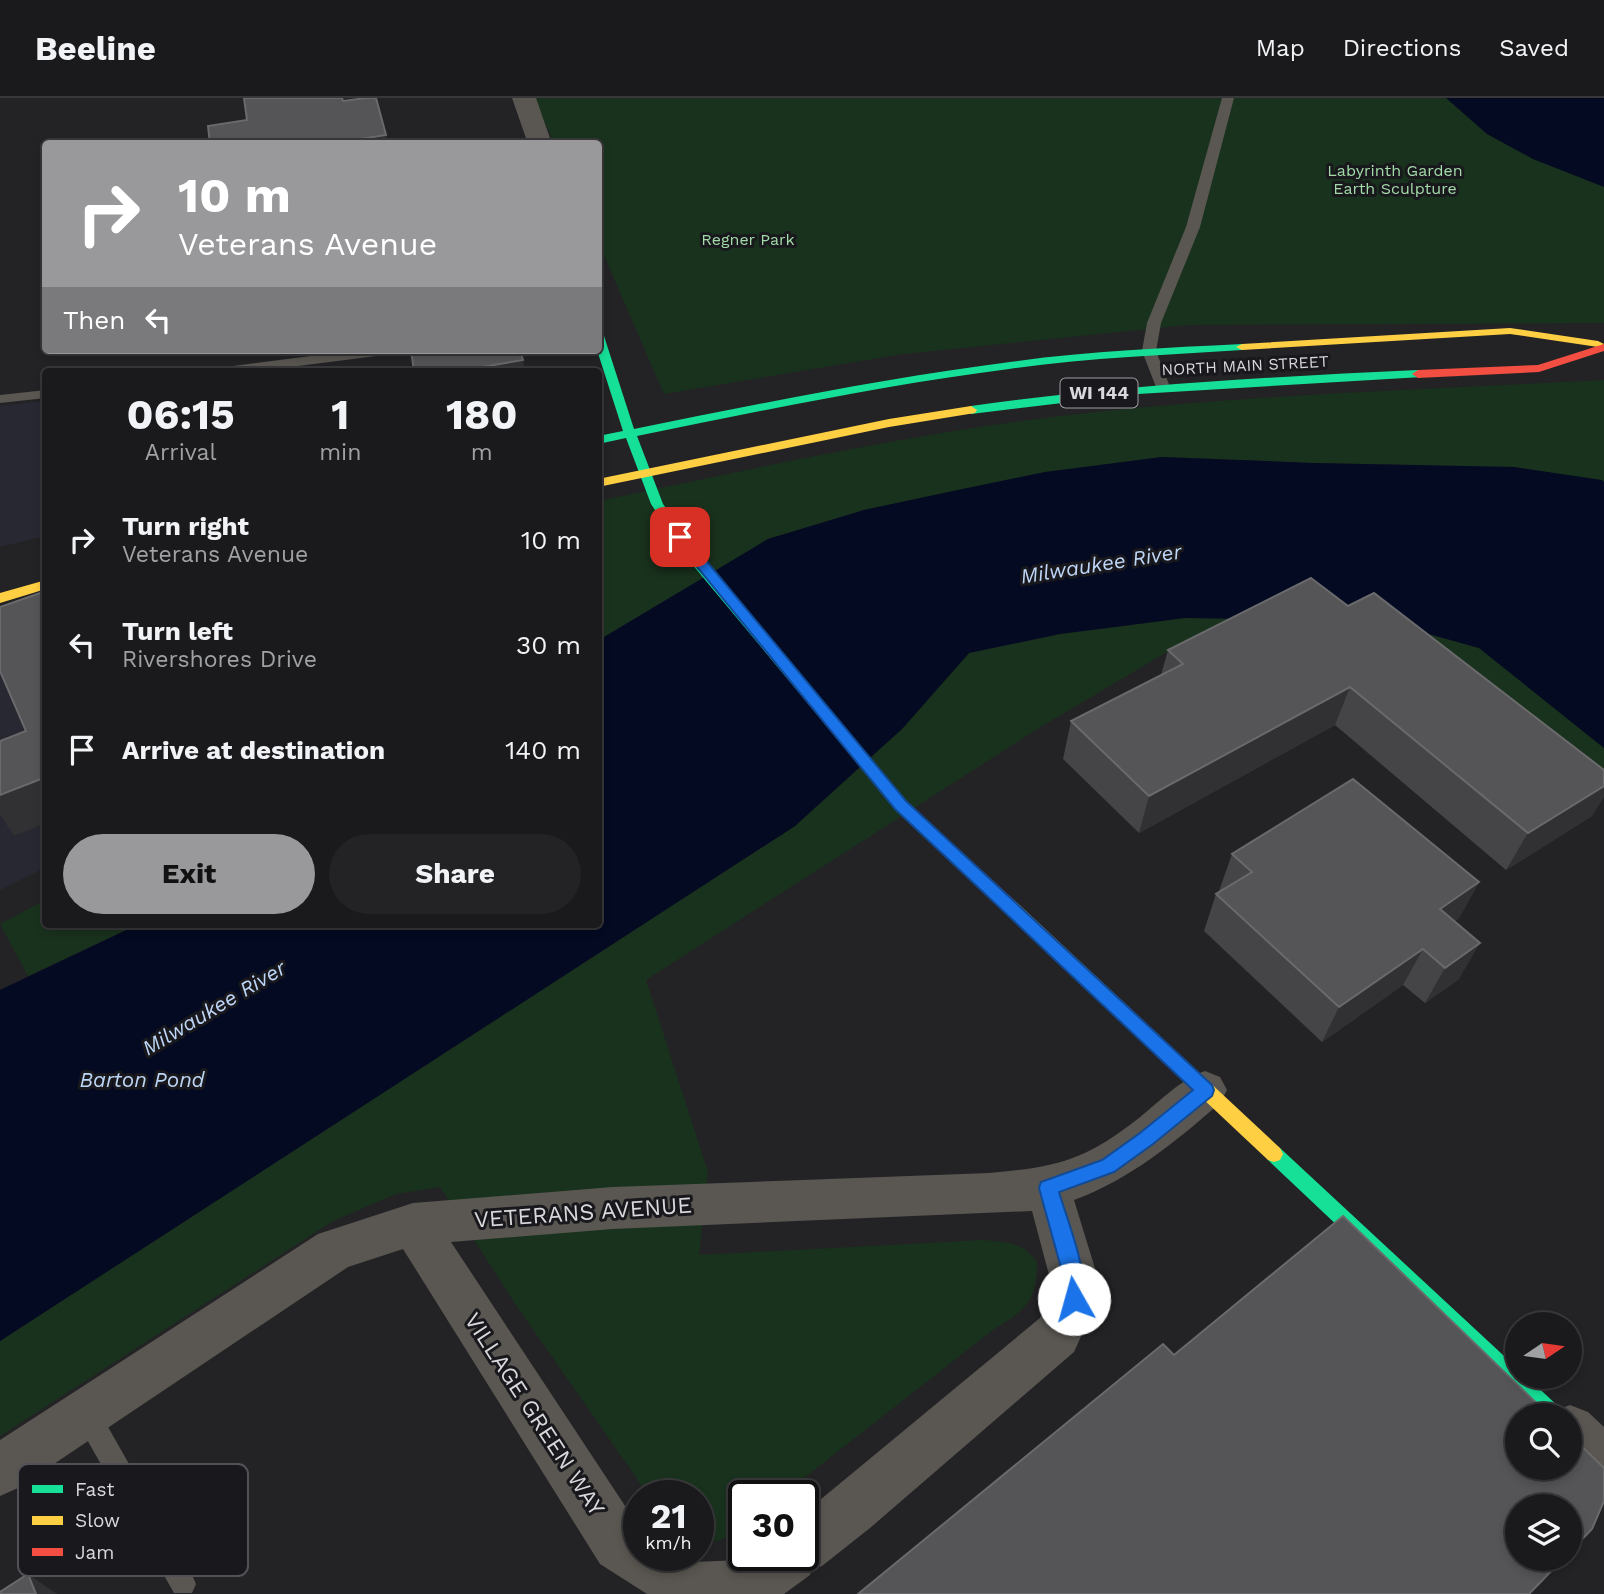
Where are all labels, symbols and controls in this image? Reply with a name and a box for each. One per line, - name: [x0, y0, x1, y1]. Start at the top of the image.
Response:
- text: Beeline: [35, 29, 156, 68]
- text: Map: [1256, 34, 1305, 62]
- text: Directions: [1343, 34, 1461, 62]
- text: Saved: [1499, 34, 1569, 62]
- park label: Labyrinth Garden Earth Sculpture: [1327, 161, 1463, 198]
- text: 10 m: [178, 166, 291, 224]
- icon: right: [63, 168, 154, 259]
- text: Veterans Avenue: [178, 225, 437, 263]
- park label: Regner Park: [701, 230, 795, 249]
- icon: left: [139, 301, 177, 339]
- text: Then: [63, 305, 125, 335]
- street label: NORTH MAIN STREET: [1161, 352, 1329, 379]
- road number: WI 144: [1060, 379, 1138, 408]
- text: 06:15: [127, 390, 235, 439]
- text: 1: [331, 390, 349, 439]
- text: 180: [446, 390, 517, 439]
- text: Arrival: [145, 439, 217, 466]
- text: min: [319, 439, 361, 466]
- text: m: [471, 439, 493, 466]
- pin: [650, 507, 710, 567]
- text: Turn right: [122, 511, 249, 541]
- icon: arrive: [661, 518, 699, 556]
- icon: right: [63, 521, 101, 559]
- text: 10 m: [521, 525, 581, 555]
- water label: Milwaukee River: [1019, 538, 1184, 589]
- text: Veterans Avenue: [122, 541, 308, 568]
- text: Turn left: [122, 616, 233, 646]
- icon: left: [63, 626, 101, 664]
- text: 30 m: [516, 630, 581, 660]
- text: Rivershores Drive: [122, 646, 317, 673]
- icon: arrive: [63, 731, 101, 769]
- text: Arrive at destination: [122, 735, 385, 765]
- text: 140 m: [505, 735, 581, 765]
- button: Exit: [63, 834, 315, 914]
- button: Share: [329, 834, 581, 914]
- water label: Milwaukee River: [137, 954, 291, 1060]
- water label: Barton Pond: [79, 1067, 206, 1092]
- street label: VETERANS AVENUE: [473, 1191, 693, 1234]
- position arrow: [1037, 1262, 1111, 1336]
- street label: VILLAGE GREEN WAY: [459, 1308, 610, 1521]
- north arrow: [1505, 1312, 1582, 1390]
- map controls: [1505, 1312, 1582, 1571]
- button: search: [1505, 1403, 1582, 1480]
- legend: [18, 1464, 248, 1576]
- text: Fast: [75, 1478, 114, 1501]
- speed limit sign: 30: [728, 1480, 819, 1571]
- button: layers: [1505, 1494, 1582, 1571]
- text: 21: [651, 1495, 686, 1537]
- text: Slow: [75, 1509, 120, 1532]
- text: km/h: [645, 1532, 692, 1553]
- text: Jam: [75, 1541, 114, 1564]

